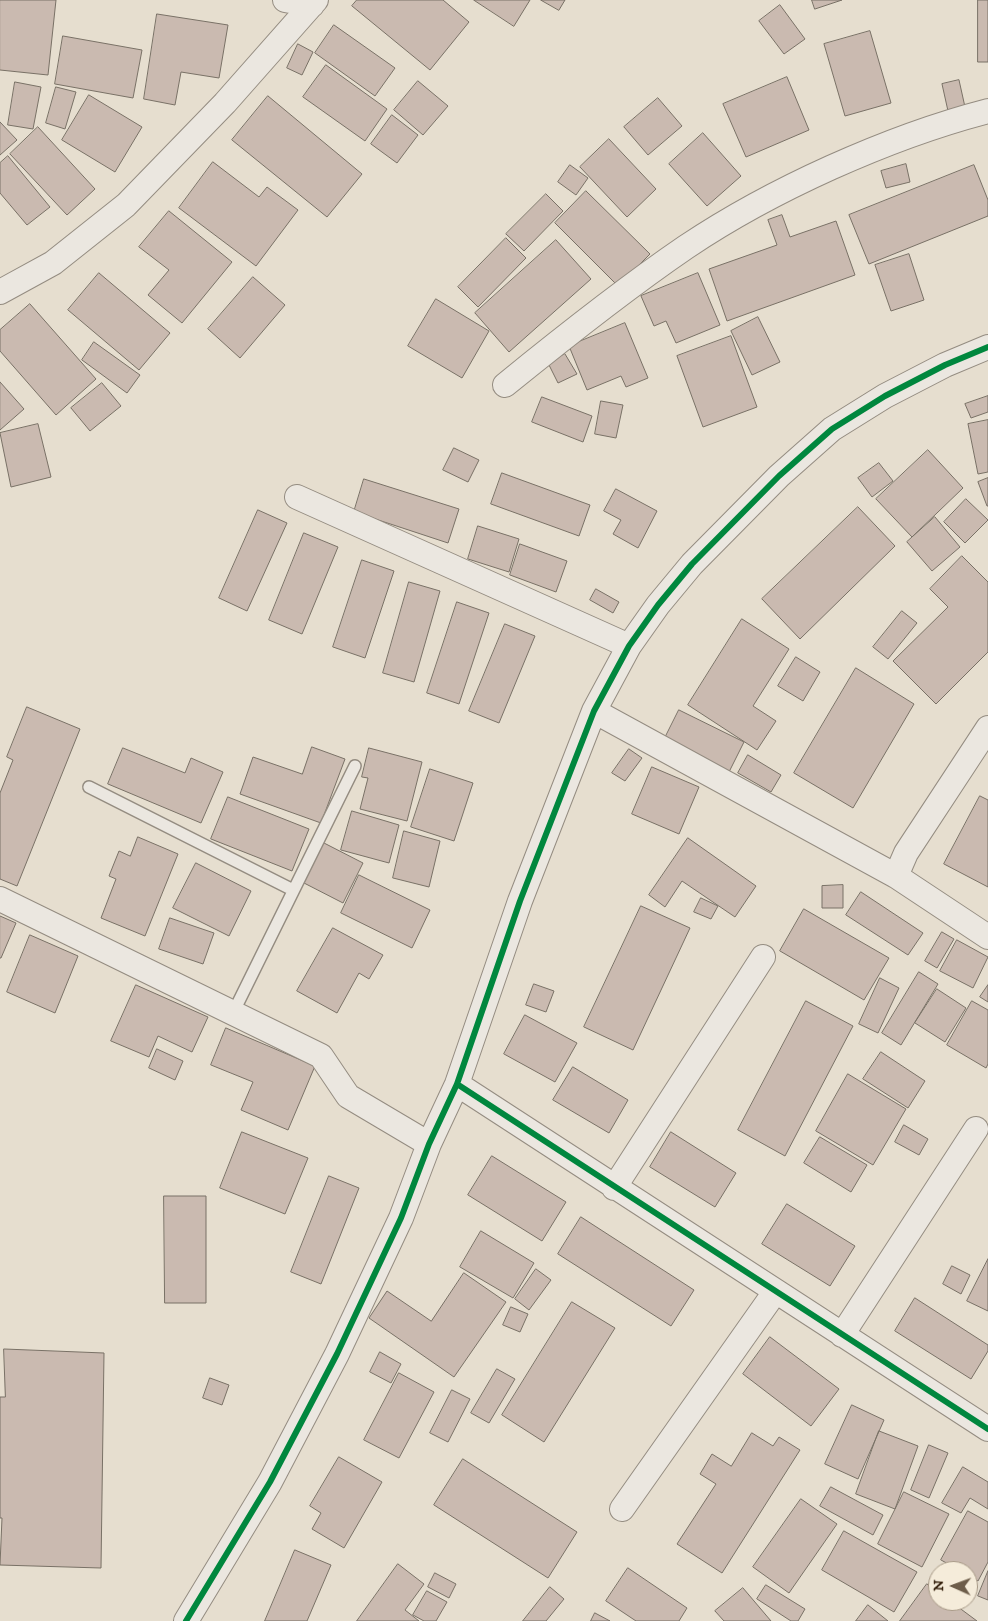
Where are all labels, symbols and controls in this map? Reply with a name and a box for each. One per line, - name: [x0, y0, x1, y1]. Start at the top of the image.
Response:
- north arrow: [928, 1561, 978, 1611]
- text: N: [930, 1579, 948, 1592]

